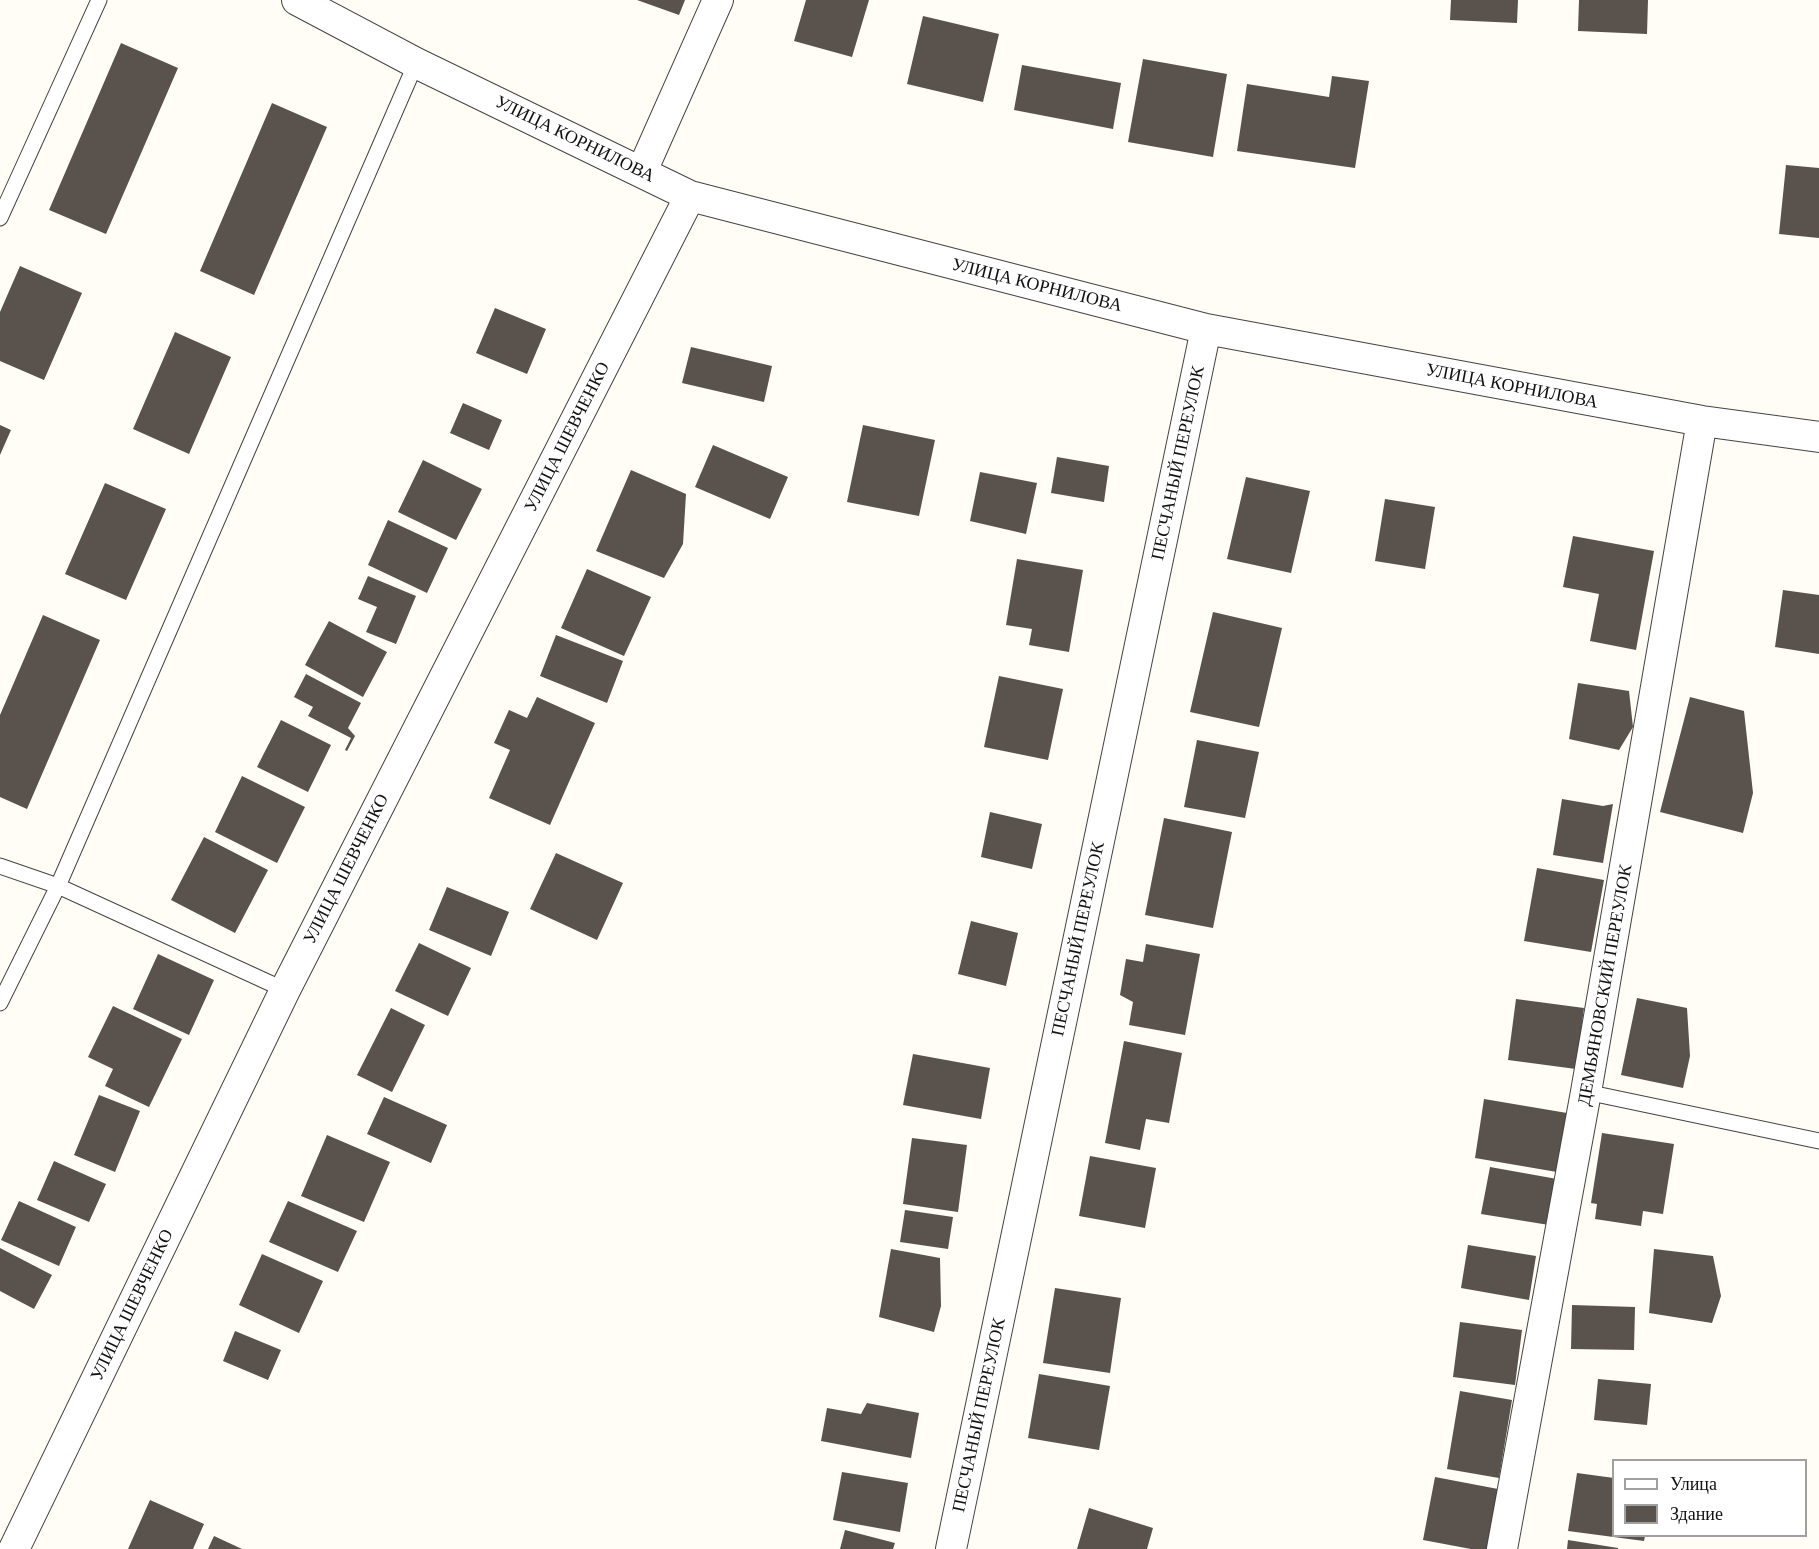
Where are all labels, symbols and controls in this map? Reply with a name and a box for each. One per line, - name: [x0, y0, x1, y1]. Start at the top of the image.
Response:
- street label: УЛИЦА КОРНИЛОВА: [492, 91, 658, 187]
- street label: УЛИЦА КОРНИЛОВА: [950, 253, 1124, 317]
- street label: УЛИЦА ШЕВЧЕНКО: [520, 358, 614, 516]
- street label: УЛИЦА КОРНИЛОВА: [1424, 359, 1600, 413]
- street label: ПЕСЧАНЫЙ ПЕРЕУЛОК: [1147, 364, 1209, 562]
- street label: УЛИЦА ШЕВЧЕНКО: [299, 790, 393, 948]
- street label: ПЕСЧАНЫЙ ПЕРЕУЛОК: [1047, 840, 1109, 1038]
- street label: ДЕМЬЯНОВСКИЙ ПЕРЕУЛОК: [1573, 862, 1637, 1108]
- street label: УЛИЦА ШЕВЧЕНКО: [86, 1226, 178, 1384]
- street label: ПЕСЧАНЫЙ ПЕРЕУЛОК: [948, 1316, 1010, 1514]
- legend: [1612, 1459, 1807, 1537]
- text: Улица: [1670, 1474, 1717, 1494]
- text: Здание: [1670, 1504, 1723, 1524]

